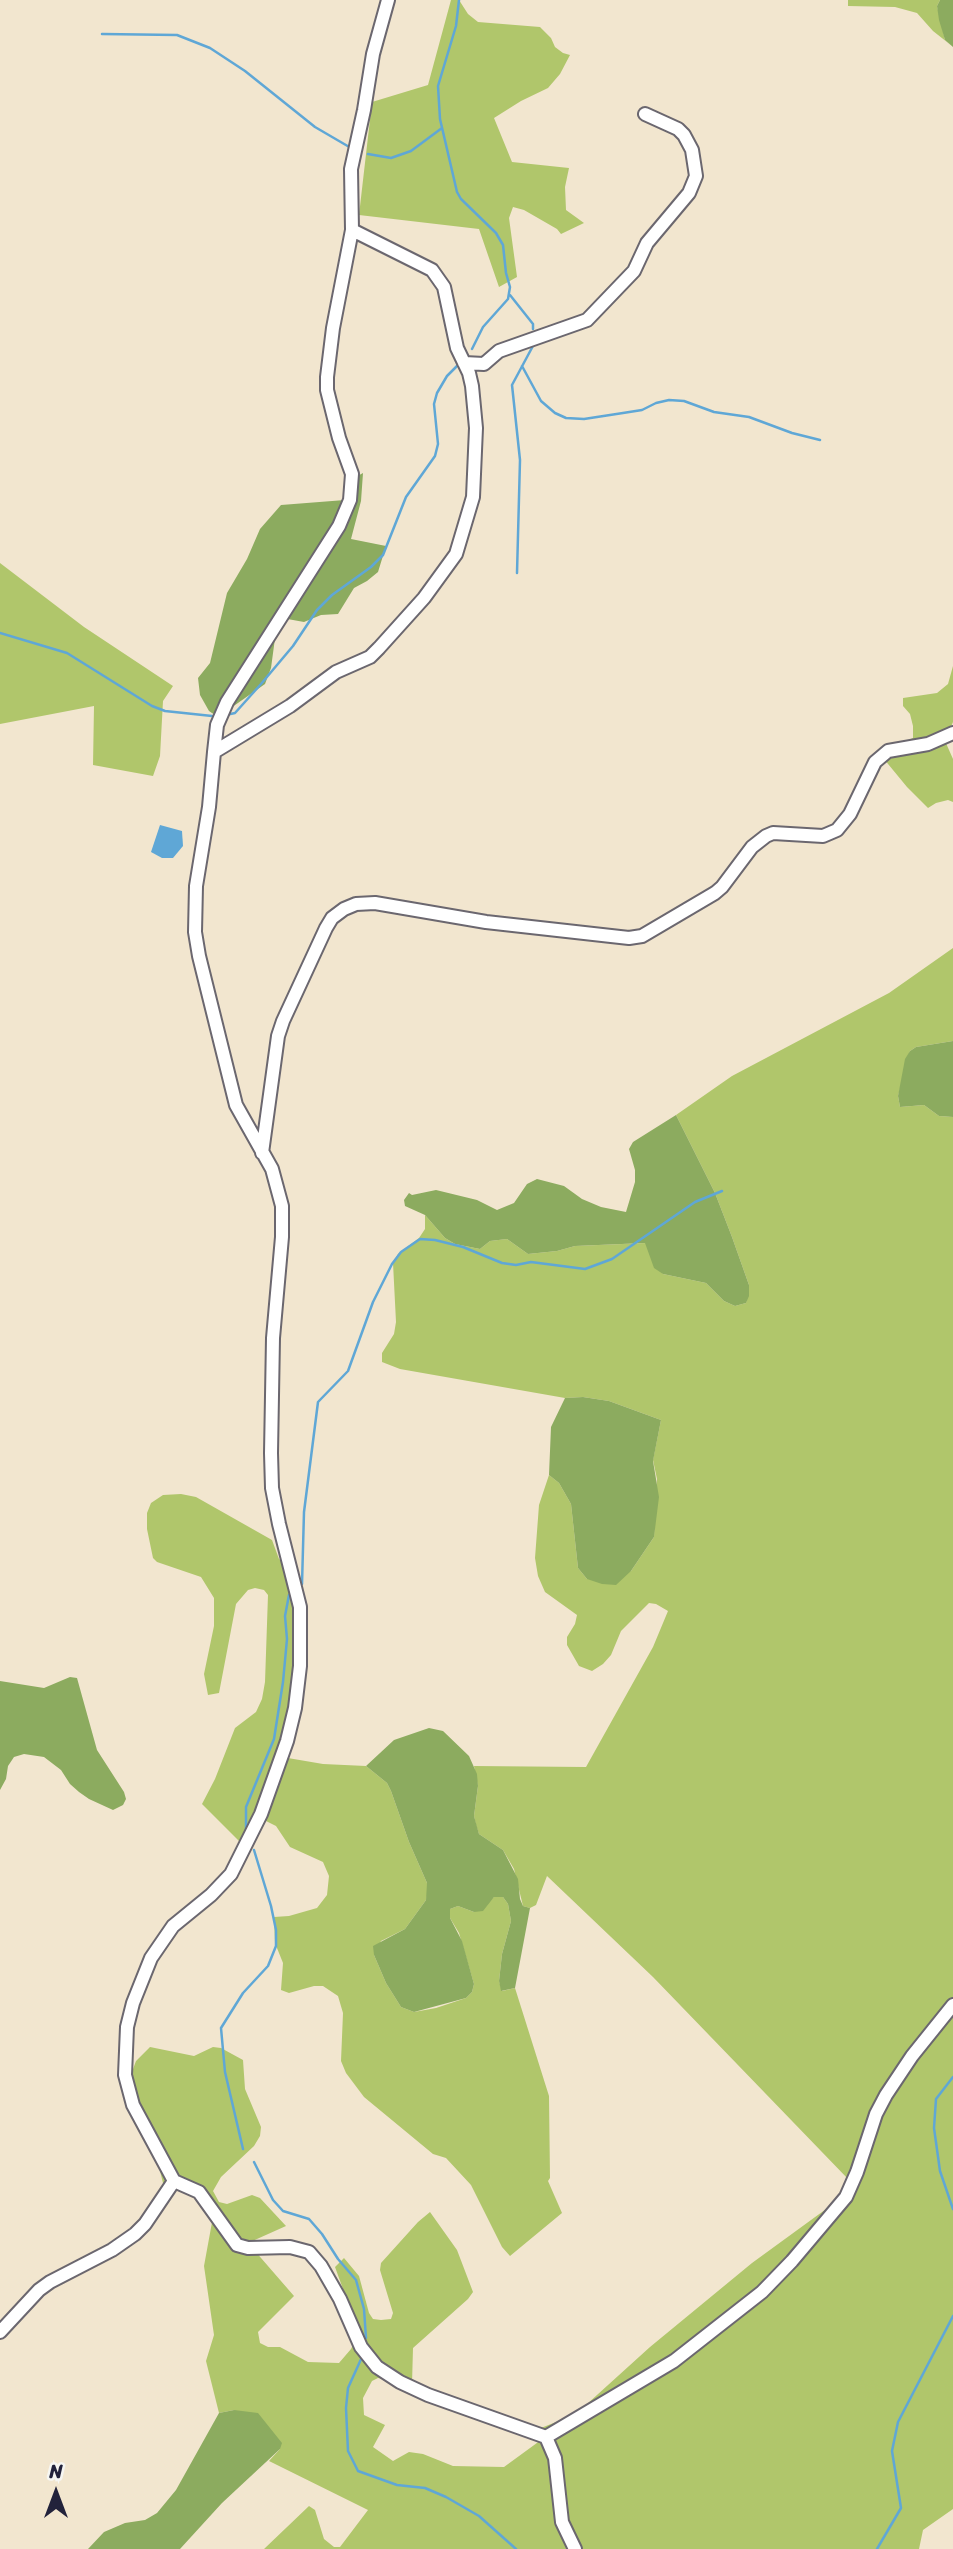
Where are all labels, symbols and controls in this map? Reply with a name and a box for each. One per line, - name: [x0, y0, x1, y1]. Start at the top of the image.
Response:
- text: N: [49, 2455, 63, 2488]
- north arrow: [21, 2458, 91, 2528]

